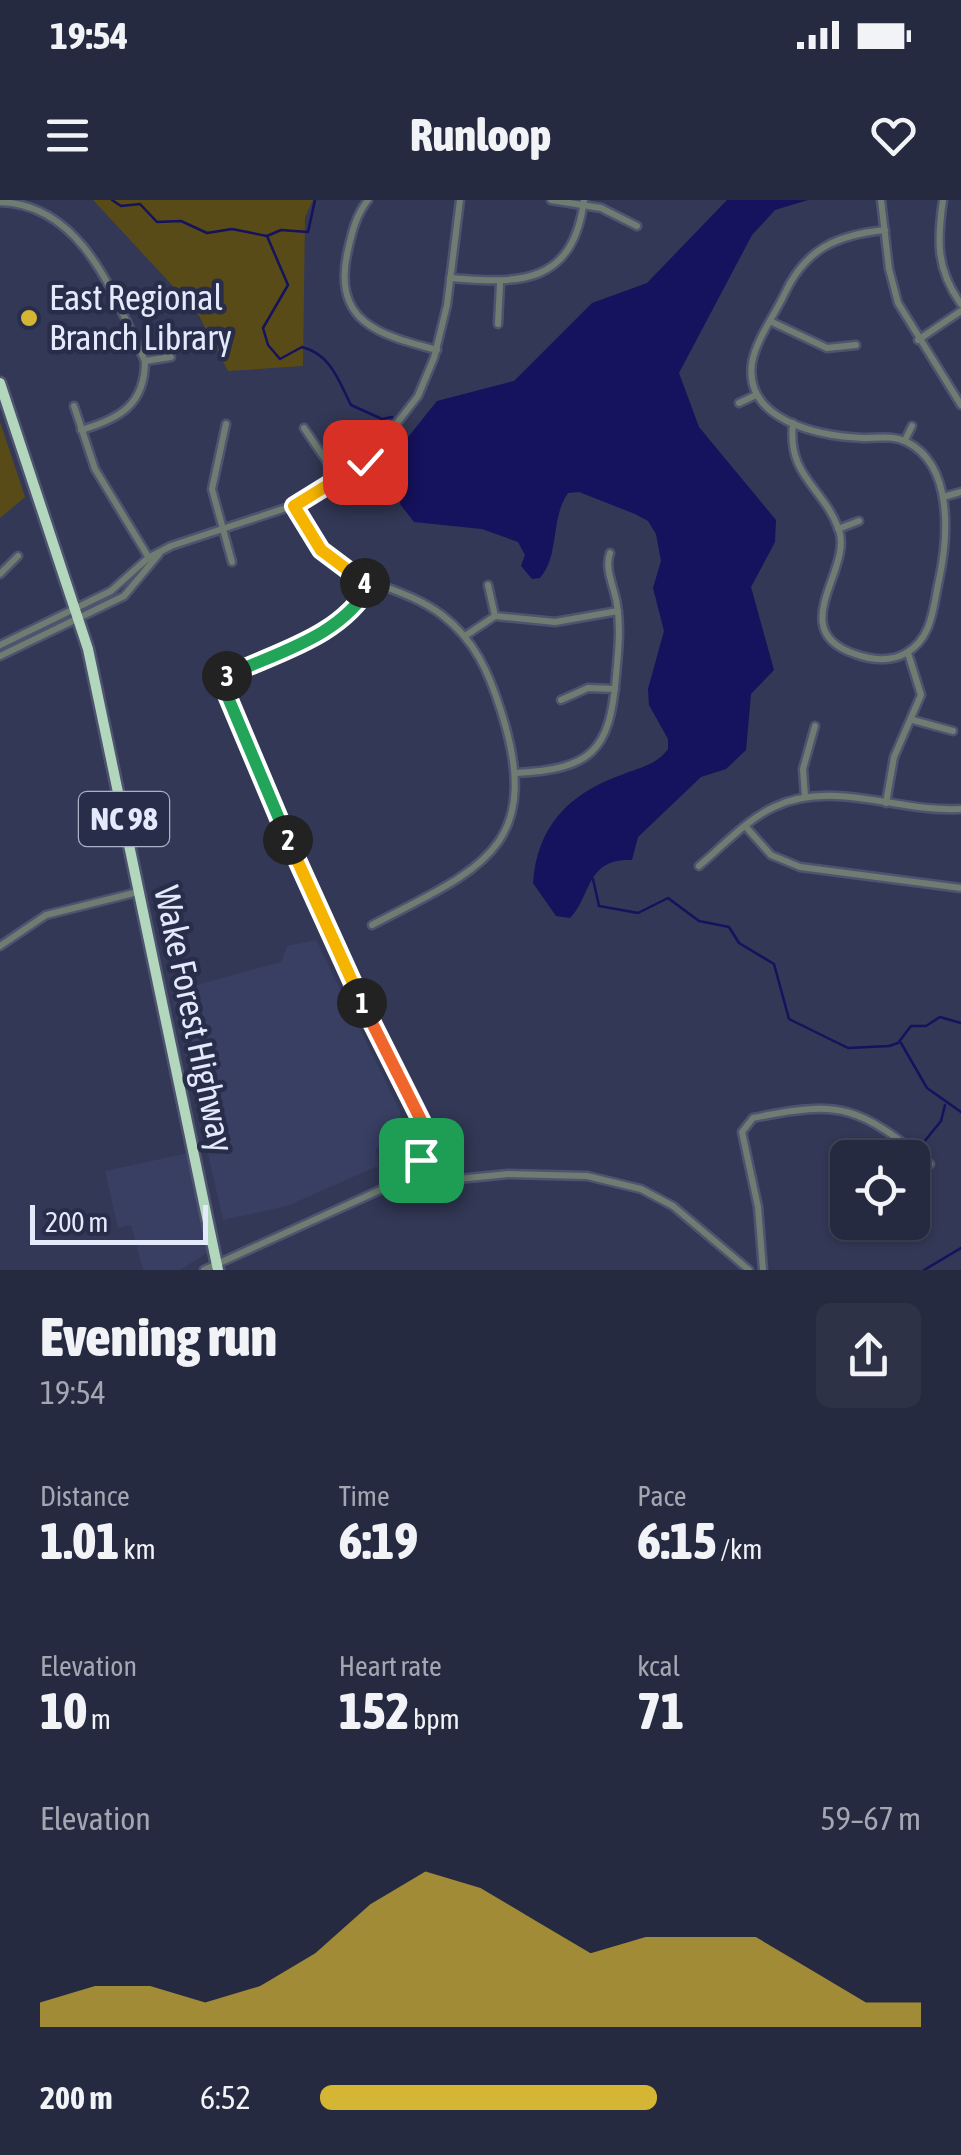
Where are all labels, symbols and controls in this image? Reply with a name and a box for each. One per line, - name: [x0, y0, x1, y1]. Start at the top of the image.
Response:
- text: 19:54: [50, 14, 128, 57]
- icon: menu: [40, 108, 95, 163]
- icon: heart: [866, 108, 921, 163]
- text: Runloop: [410, 109, 551, 161]
- place label: East Regional Branch Library: [49, 277, 232, 357]
- marker: East Regional Branch Library: [18, 307, 40, 329]
- pin: [323, 420, 408, 505]
- icon: check: [338, 435, 393, 490]
- pin: 4: [340, 558, 390, 608]
- text: 4: [358, 567, 372, 599]
- pin: 3: [202, 651, 252, 701]
- text: 3: [220, 660, 234, 692]
- road number: NC 98: [79, 792, 169, 846]
- pin: 2: [263, 815, 313, 865]
- text: 2: [281, 824, 295, 856]
- street label: Wake Forest Highway: [147, 882, 243, 1155]
- pin: 1: [337, 978, 387, 1028]
- text: 1: [355, 987, 369, 1019]
- pin: [379, 1118, 464, 1203]
- icon: arrive: [394, 1133, 449, 1188]
- map controls: [830, 1140, 930, 1240]
- button: locate: [830, 1140, 930, 1240]
- scale bar: [30, 1200, 208, 1244]
- text: 200 m: [45, 1206, 108, 1238]
- button: share: [816, 1303, 921, 1408]
- text: Evening run: [40, 1305, 277, 1368]
- text: 19:54: [40, 1374, 106, 1411]
- text: Distance: [40, 1480, 130, 1512]
- text: Time: [339, 1480, 390, 1512]
- text: Pace: [637, 1480, 687, 1512]
- text: 1.01: [40, 1512, 119, 1570]
- text: 6:19: [339, 1512, 418, 1570]
- text: 6:15: [637, 1512, 717, 1570]
- text: km: [119, 1533, 156, 1565]
- text: /km: [717, 1533, 763, 1565]
- text: Elevation: [40, 1650, 137, 1682]
- text: Heart rate: [339, 1650, 442, 1682]
- text: kcal: [637, 1650, 680, 1682]
- text: 10: [40, 1682, 87, 1740]
- text: 152: [339, 1682, 409, 1740]
- text: 71: [637, 1682, 684, 1740]
- text: m: [87, 1703, 111, 1735]
- text: bpm: [409, 1703, 460, 1735]
- text: Elevation: [40, 1800, 151, 1837]
- text: 59–67 m: [821, 1800, 921, 1837]
- text: 200 m: [40, 2079, 113, 2116]
- text: 6:52: [200, 2079, 251, 2116]

